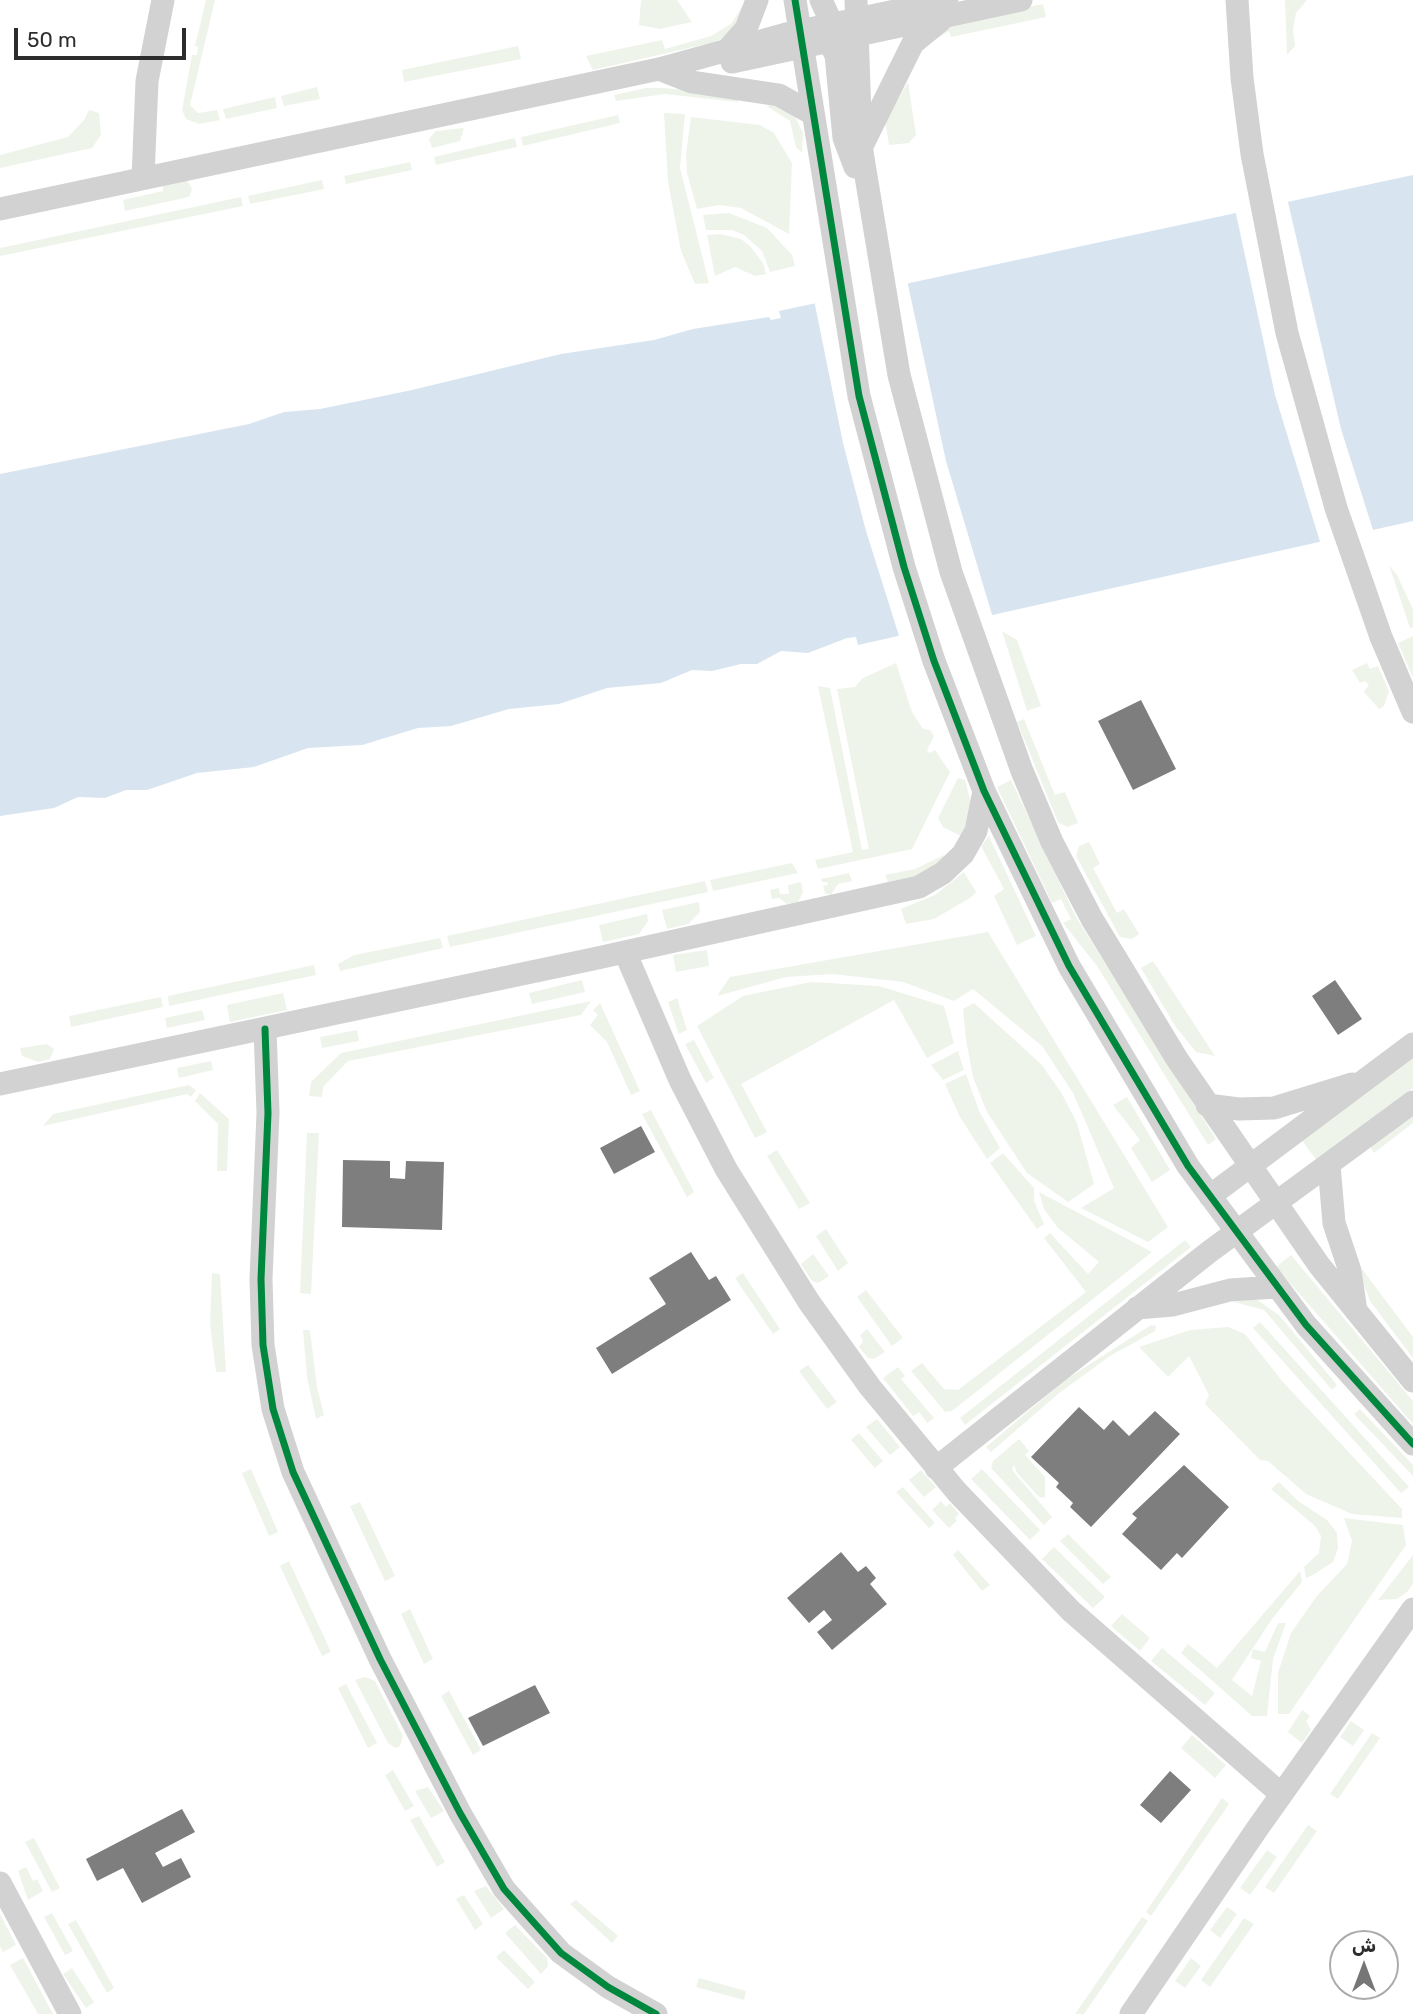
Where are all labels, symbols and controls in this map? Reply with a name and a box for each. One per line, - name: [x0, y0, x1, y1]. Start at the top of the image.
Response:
- scale bar: [18, 14, 189, 58]
- text: 50 m: [27, 27, 77, 52]
- north arrow: [1329, 1930, 1399, 2000]
- text: ش: [1352, 1934, 1376, 1957]

